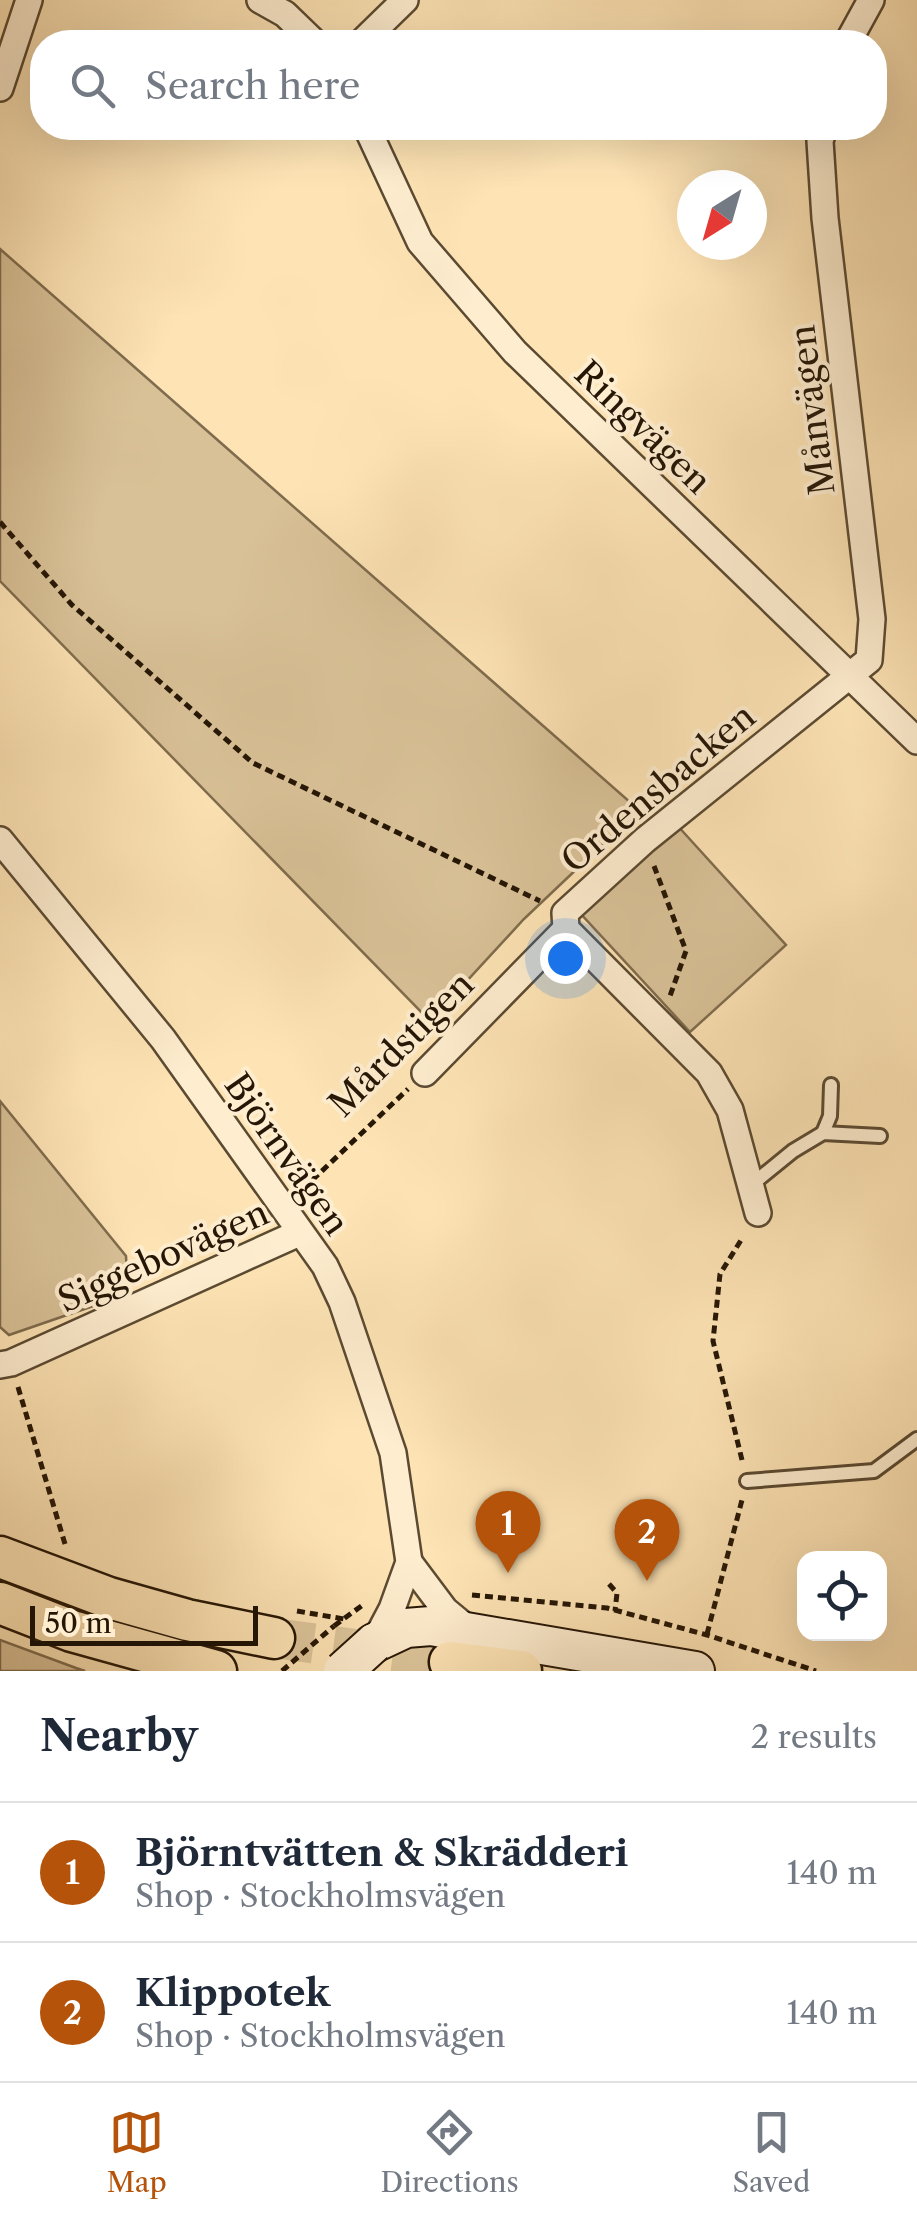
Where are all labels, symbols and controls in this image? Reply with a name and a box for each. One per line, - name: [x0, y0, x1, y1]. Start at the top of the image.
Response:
- search box: [30, 30, 887, 140]
- icon: search: [65, 58, 120, 113]
- text: Search here: [145, 62, 360, 109]
- north arrow: [677, 170, 767, 260]
- street label: Månvägen: [780, 323, 844, 497]
- street label: Ringvägen: [566, 351, 720, 503]
- street label: Ordensbacken: [552, 694, 764, 882]
- your location: [540, 933, 591, 984]
- street label: Mårdstigen: [320, 963, 482, 1125]
- street label: Björnvägen: [216, 1065, 358, 1243]
- street label: Siggebovägen: [51, 1190, 275, 1322]
- pin: 1: [476, 1490, 540, 1573]
- pin: 2: [614, 1498, 680, 1581]
- map controls: [797, 1551, 887, 1641]
- button: locate: [797, 1551, 887, 1641]
- scale bar: [30, 1601, 258, 1646]
- text: 50 m: [45, 1606, 112, 1640]
- text: Nearby: [40, 1710, 198, 1762]
- text: 2 results: [751, 1717, 877, 1756]
- text: Björntvätten & Skrädderi: [135, 1829, 628, 1876]
- text: 1: [65, 1853, 80, 1892]
- text: 140 m: [786, 1853, 877, 1892]
- text: Shop · Stockholmsvägen: [135, 1876, 506, 1915]
- text: Klippotek: [135, 1969, 330, 2016]
- text: 2: [63, 1993, 82, 2032]
- text: 140 m: [786, 1993, 877, 2032]
- text: Shop · Stockholmsvägen: [135, 2016, 506, 2055]
- tab: Map: [107, 2105, 167, 2199]
- tab: Directions: [380, 2105, 519, 2199]
- tab: Saved: [732, 2105, 810, 2199]

